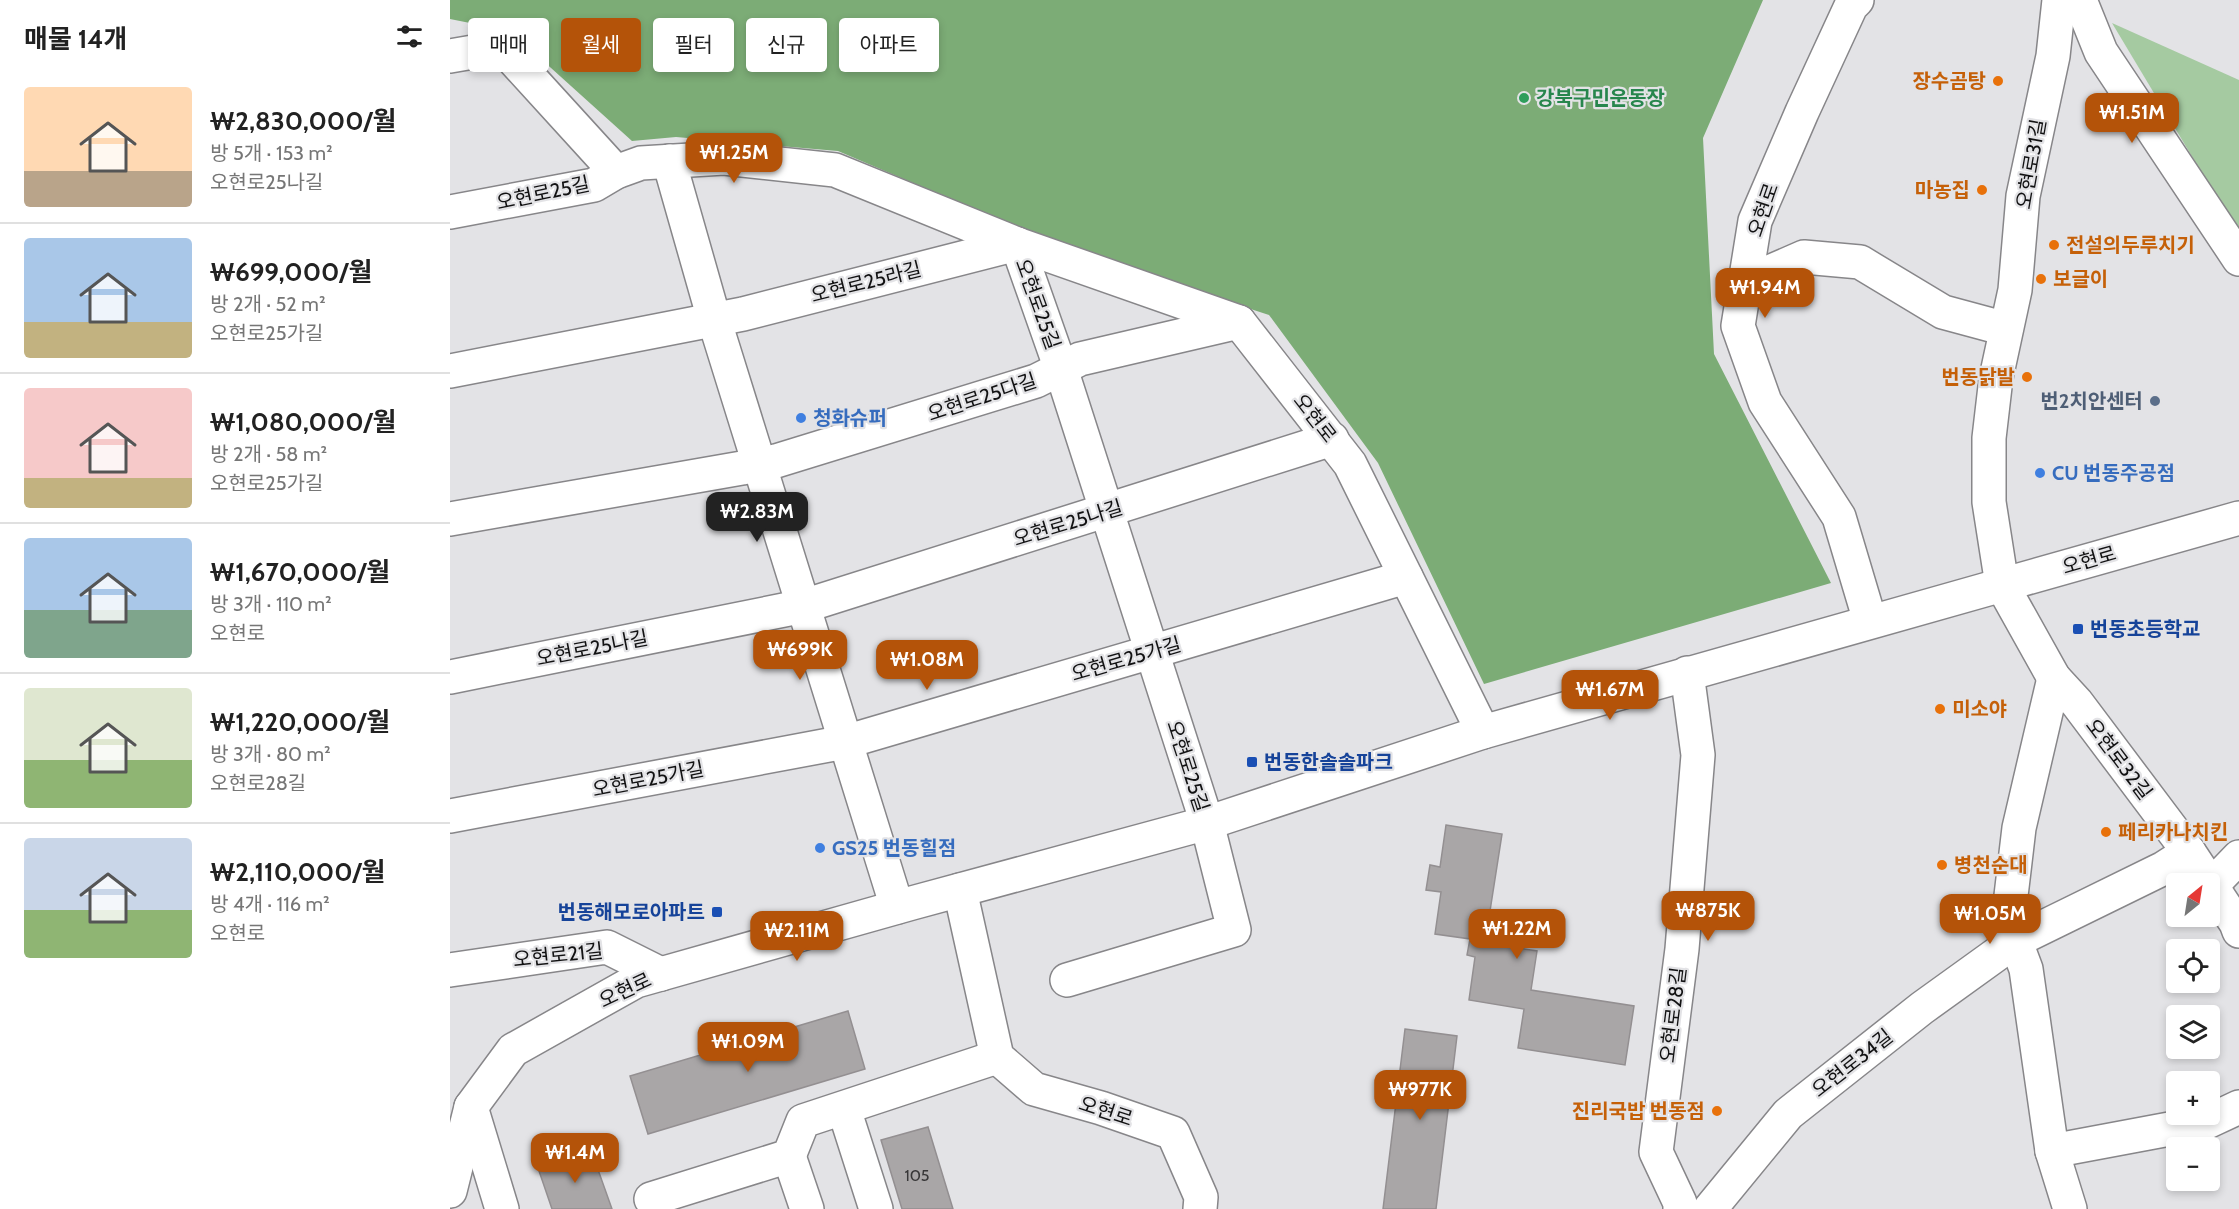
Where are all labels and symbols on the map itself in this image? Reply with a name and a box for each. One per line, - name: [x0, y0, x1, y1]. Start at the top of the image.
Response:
- place label: 장수곰탕: [1912, 69, 1986, 93]
- marker: 장수곰탕: [1991, 74, 2005, 88]
- place label: 강북구민운동장: [1536, 86, 1665, 110]
- marker: 강북구민운동장: [1517, 91, 1531, 105]
- pin: ₩1.51M: [2083, 93, 2181, 144]
- street label: 오현로31길: [2011, 117, 2051, 211]
- pin: ₩1.25M: [685, 133, 783, 184]
- street label: 오현로25길: [494, 171, 592, 215]
- place label: 마농집: [1915, 178, 1970, 202]
- street label: 오현로: [1743, 180, 1783, 240]
- marker: 마농집: [1975, 183, 1989, 197]
- place label: 전설의두루치기: [2066, 233, 2195, 257]
- marker: 전설의두루치기: [2047, 238, 2061, 252]
- street label: 오현로25길: [1010, 255, 1066, 353]
- street label: 오현로25라길: [808, 257, 924, 307]
- place label: 보글이: [2053, 267, 2108, 291]
- pin: ₩1.94M: [1716, 268, 1814, 319]
- marker: 보글이: [2034, 272, 2048, 286]
- place label: 번동닭발: [1941, 365, 2015, 389]
- street label: 오현로25다길: [924, 368, 1040, 426]
- marker: 번동닭발: [2020, 370, 2034, 384]
- street label: 오현로: [1289, 389, 1341, 447]
- place label: 번2치안센터: [2040, 389, 2143, 413]
- marker: 번2치안센터: [2148, 394, 2162, 408]
- place label: 청화슈퍼: [813, 406, 887, 430]
- marker: 청화슈퍼: [794, 411, 808, 425]
- place label: CU 번동주공점: [2052, 461, 2175, 485]
- marker: CU 번동주공점: [2033, 466, 2047, 480]
- pin: ₩2.83M: [708, 492, 806, 543]
- street label: 오현로25나길: [1010, 495, 1126, 551]
- street label: 오현로: [2059, 541, 2119, 579]
- place label: 번동초등학교: [2090, 617, 2200, 641]
- marker: 번동초등학교: [2071, 622, 2085, 636]
- street label: 오현로25나길: [534, 625, 650, 671]
- pin: ₩699K: [758, 630, 842, 681]
- street label: 오현로25가길: [1068, 632, 1184, 686]
- pin: ₩1.08M: [878, 640, 976, 691]
- pin: ₩1.67M: [1561, 670, 1659, 721]
- place label: 미소야: [1952, 697, 2007, 721]
- marker: 미소야: [1933, 702, 1947, 716]
- street label: 오현로32길: [2081, 714, 2157, 804]
- street label: 오현로25길: [1162, 717, 1214, 815]
- place label: 번동한솔솔파크: [1264, 750, 1393, 774]
- marker: 번동한솔솔파크: [1245, 755, 1259, 769]
- street label: 오현로25가길: [590, 756, 706, 802]
- place label: 페리카나치킨: [2118, 820, 2228, 844]
- marker: 페리카나치킨: [2099, 825, 2113, 839]
- place label: GS25 번동힐점: [832, 836, 956, 860]
- marker: GS25 번동힐점: [813, 841, 827, 855]
- place label: 병천순대: [1954, 853, 2028, 877]
- marker: 병천순대: [1935, 858, 1949, 872]
- north arrow: [2166, 873, 2220, 927]
- pin: ₩875K: [1666, 891, 1750, 942]
- pin: ₩1.05M: [1941, 894, 2039, 945]
- place label: 번동해모로아파트: [558, 900, 705, 924]
- marker: 번동해모로아파트: [710, 905, 724, 919]
- pin: ₩1.22M: [1468, 909, 1566, 960]
- pin: ₩2.11M: [748, 911, 846, 962]
- street label: 오현로21길: [512, 938, 604, 972]
- street label: 오현로28길: [1655, 966, 1691, 1064]
- street label: 오현로: [595, 967, 655, 1013]
- pin: ₩1.09M: [699, 1022, 797, 1073]
- street label: 오현로34길: [1807, 1024, 1897, 1102]
- pin: ₩977K: [1378, 1070, 1462, 1121]
- street label: 오현로: [1076, 1091, 1136, 1131]
- place label: 진리국밥 번동점: [1572, 1099, 1705, 1123]
- marker: 진리국밥 번동점: [1710, 1104, 1724, 1118]
- pin: ₩1.4M: [533, 1133, 617, 1184]
- house number: 105: [904, 1166, 930, 1185]

